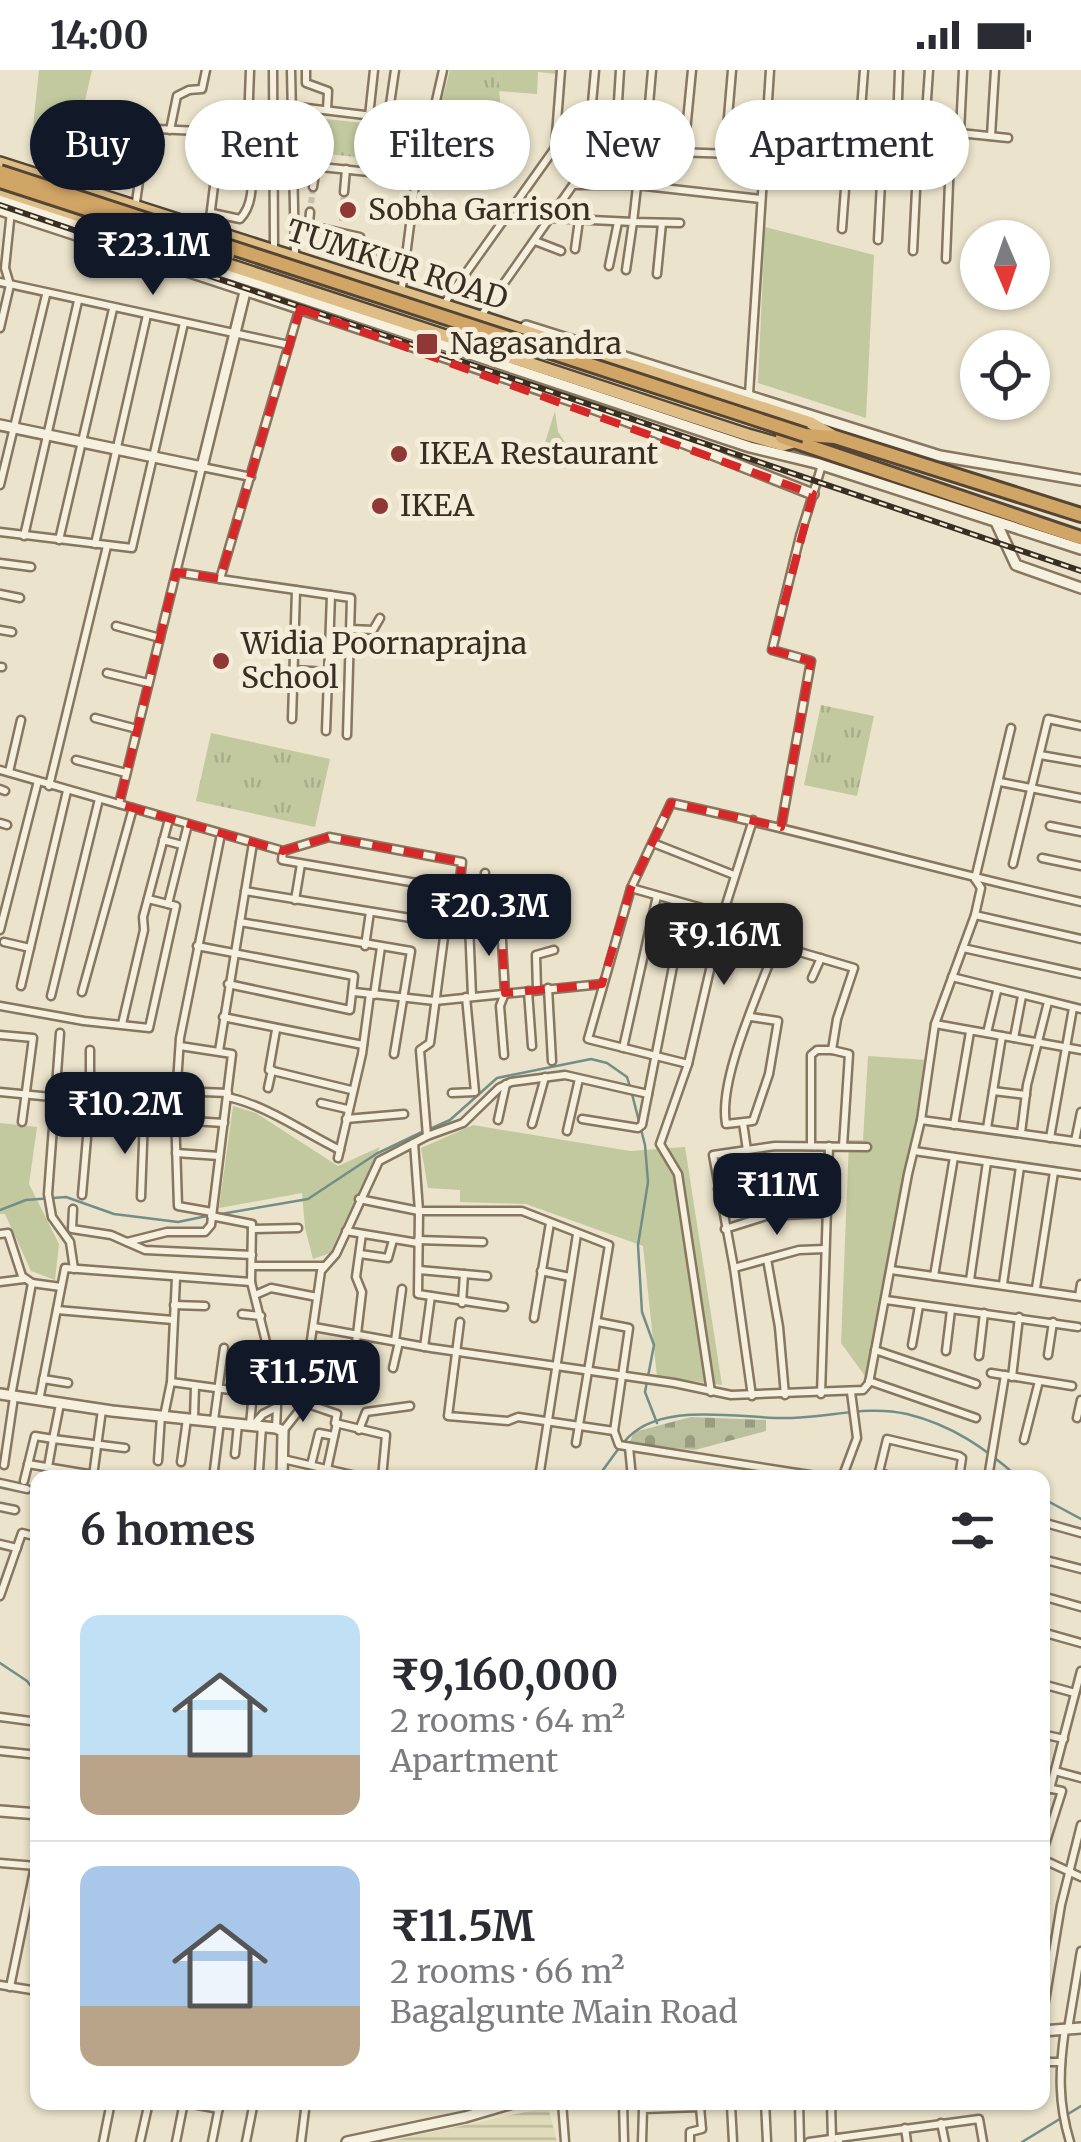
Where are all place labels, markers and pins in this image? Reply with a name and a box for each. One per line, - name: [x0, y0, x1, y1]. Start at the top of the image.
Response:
- place label: Sobha Garrison: [368, 190, 591, 228]
- marker: Sobha Garrison: [337, 199, 359, 221]
- pin: ₹23.1M: [72, 213, 234, 298]
- place label: Nagasandra: [450, 324, 622, 362]
- marker: Nagasandra: [414, 331, 440, 357]
- place label: IKEA Restaurant: [419, 434, 658, 472]
- marker: IKEA Restaurant: [388, 443, 410, 465]
- place label: IKEA: [400, 486, 475, 524]
- marker: IKEA: [369, 495, 391, 517]
- place label: Widia Poornaprajna School: [240, 624, 527, 696]
- marker: Widia Poornaprajna School: [210, 650, 232, 672]
- pin: ₹20.3M: [408, 874, 570, 959]
- pin: ₹9.16M: [643, 903, 805, 988]
- pin: ₹10.2M: [44, 1072, 206, 1157]
- pin: ₹11M: [718, 1153, 836, 1238]
- pin: ₹11.5M: [222, 1340, 384, 1425]

